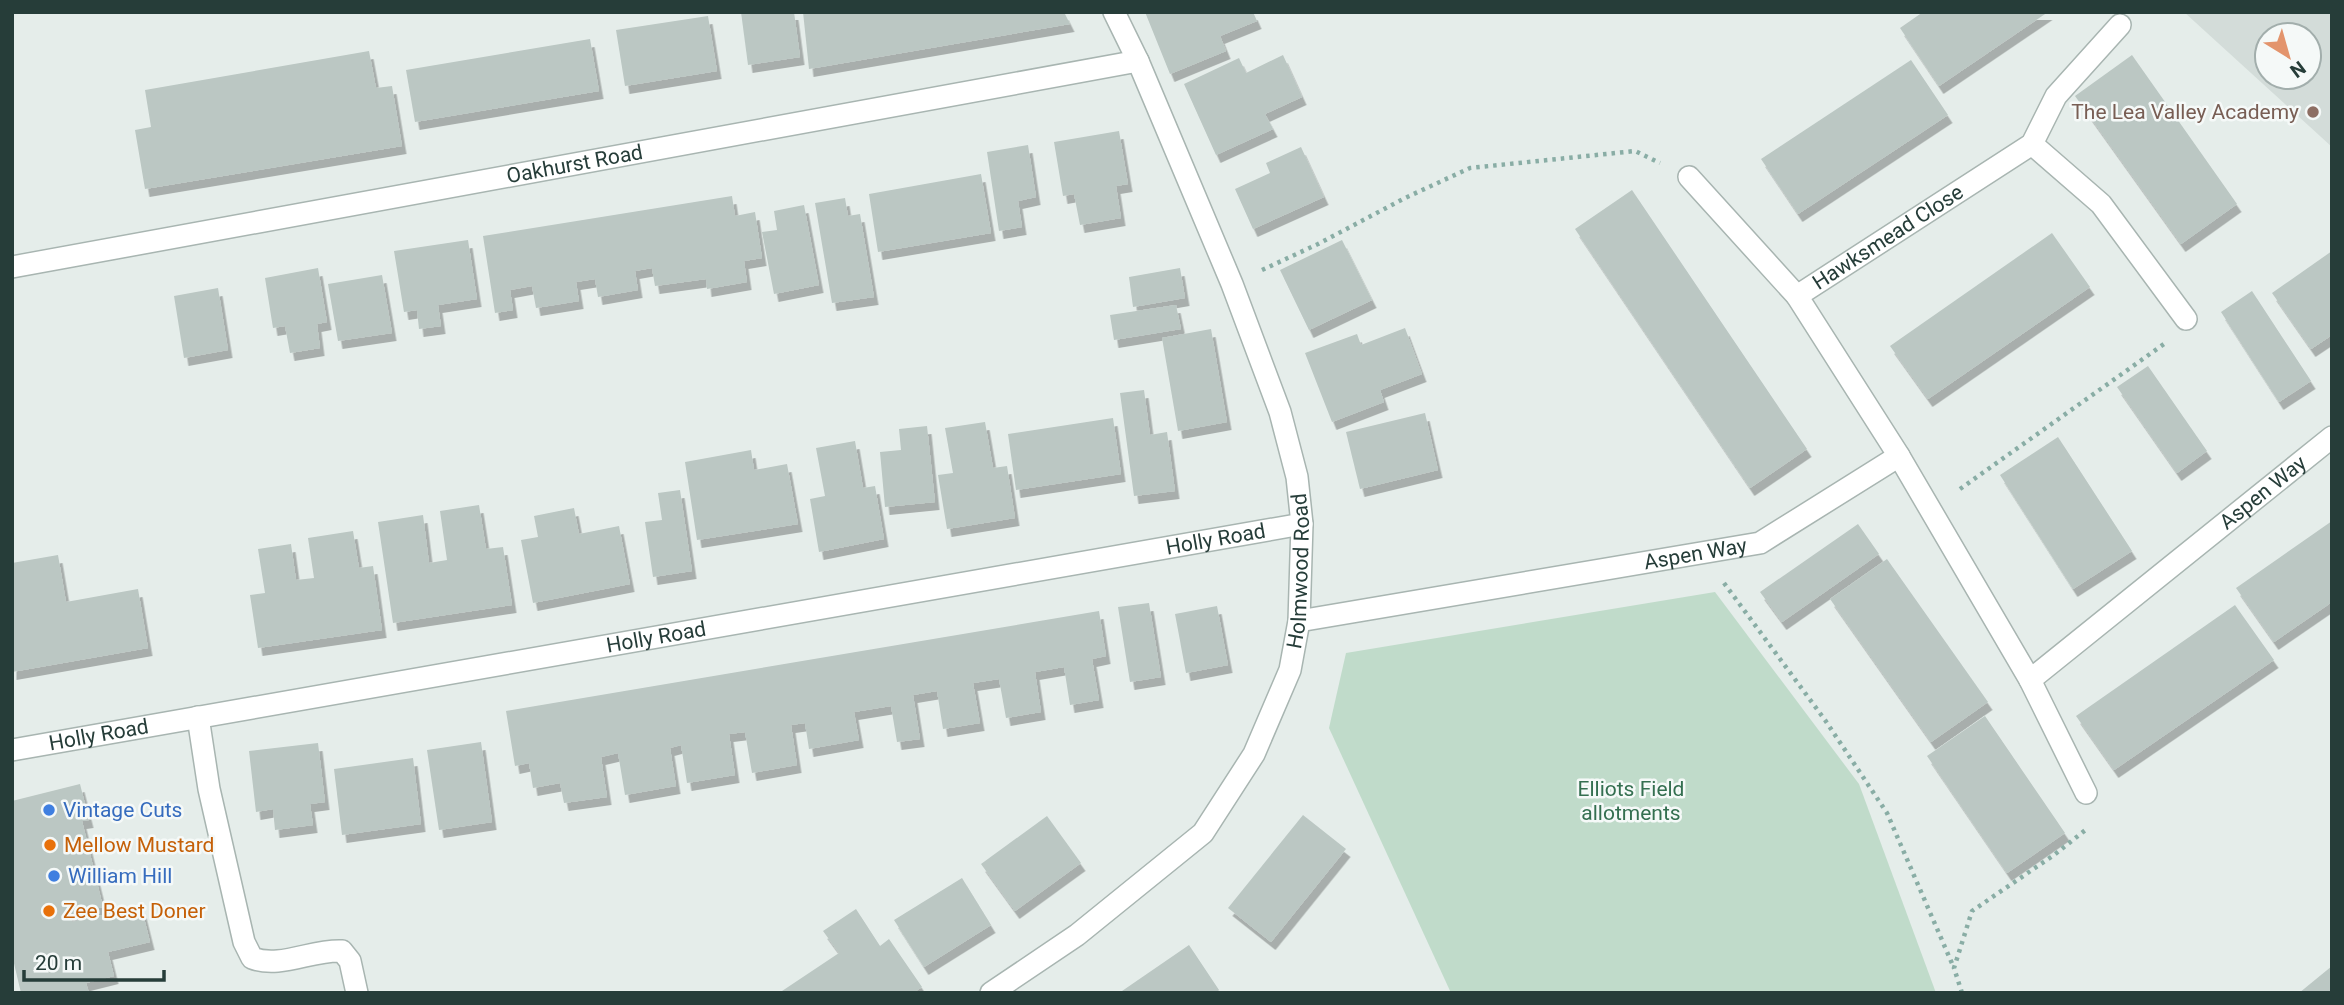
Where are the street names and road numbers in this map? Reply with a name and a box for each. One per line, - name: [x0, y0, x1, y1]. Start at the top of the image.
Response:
- street label: Oakhurst Road: [505, 140, 645, 188]
- street label: Hawksmead Close: [1808, 180, 1968, 295]
- street label: Aspen Way: [2215, 451, 2311, 534]
- street label: Holmwood Road: [1282, 492, 1314, 651]
- street label: Holly Road: [1164, 519, 1267, 560]
- street label: Aspen Way: [1642, 533, 1749, 574]
- street label: Holly Road: [605, 617, 708, 658]
- street label: Holly Road: [47, 714, 150, 755]

